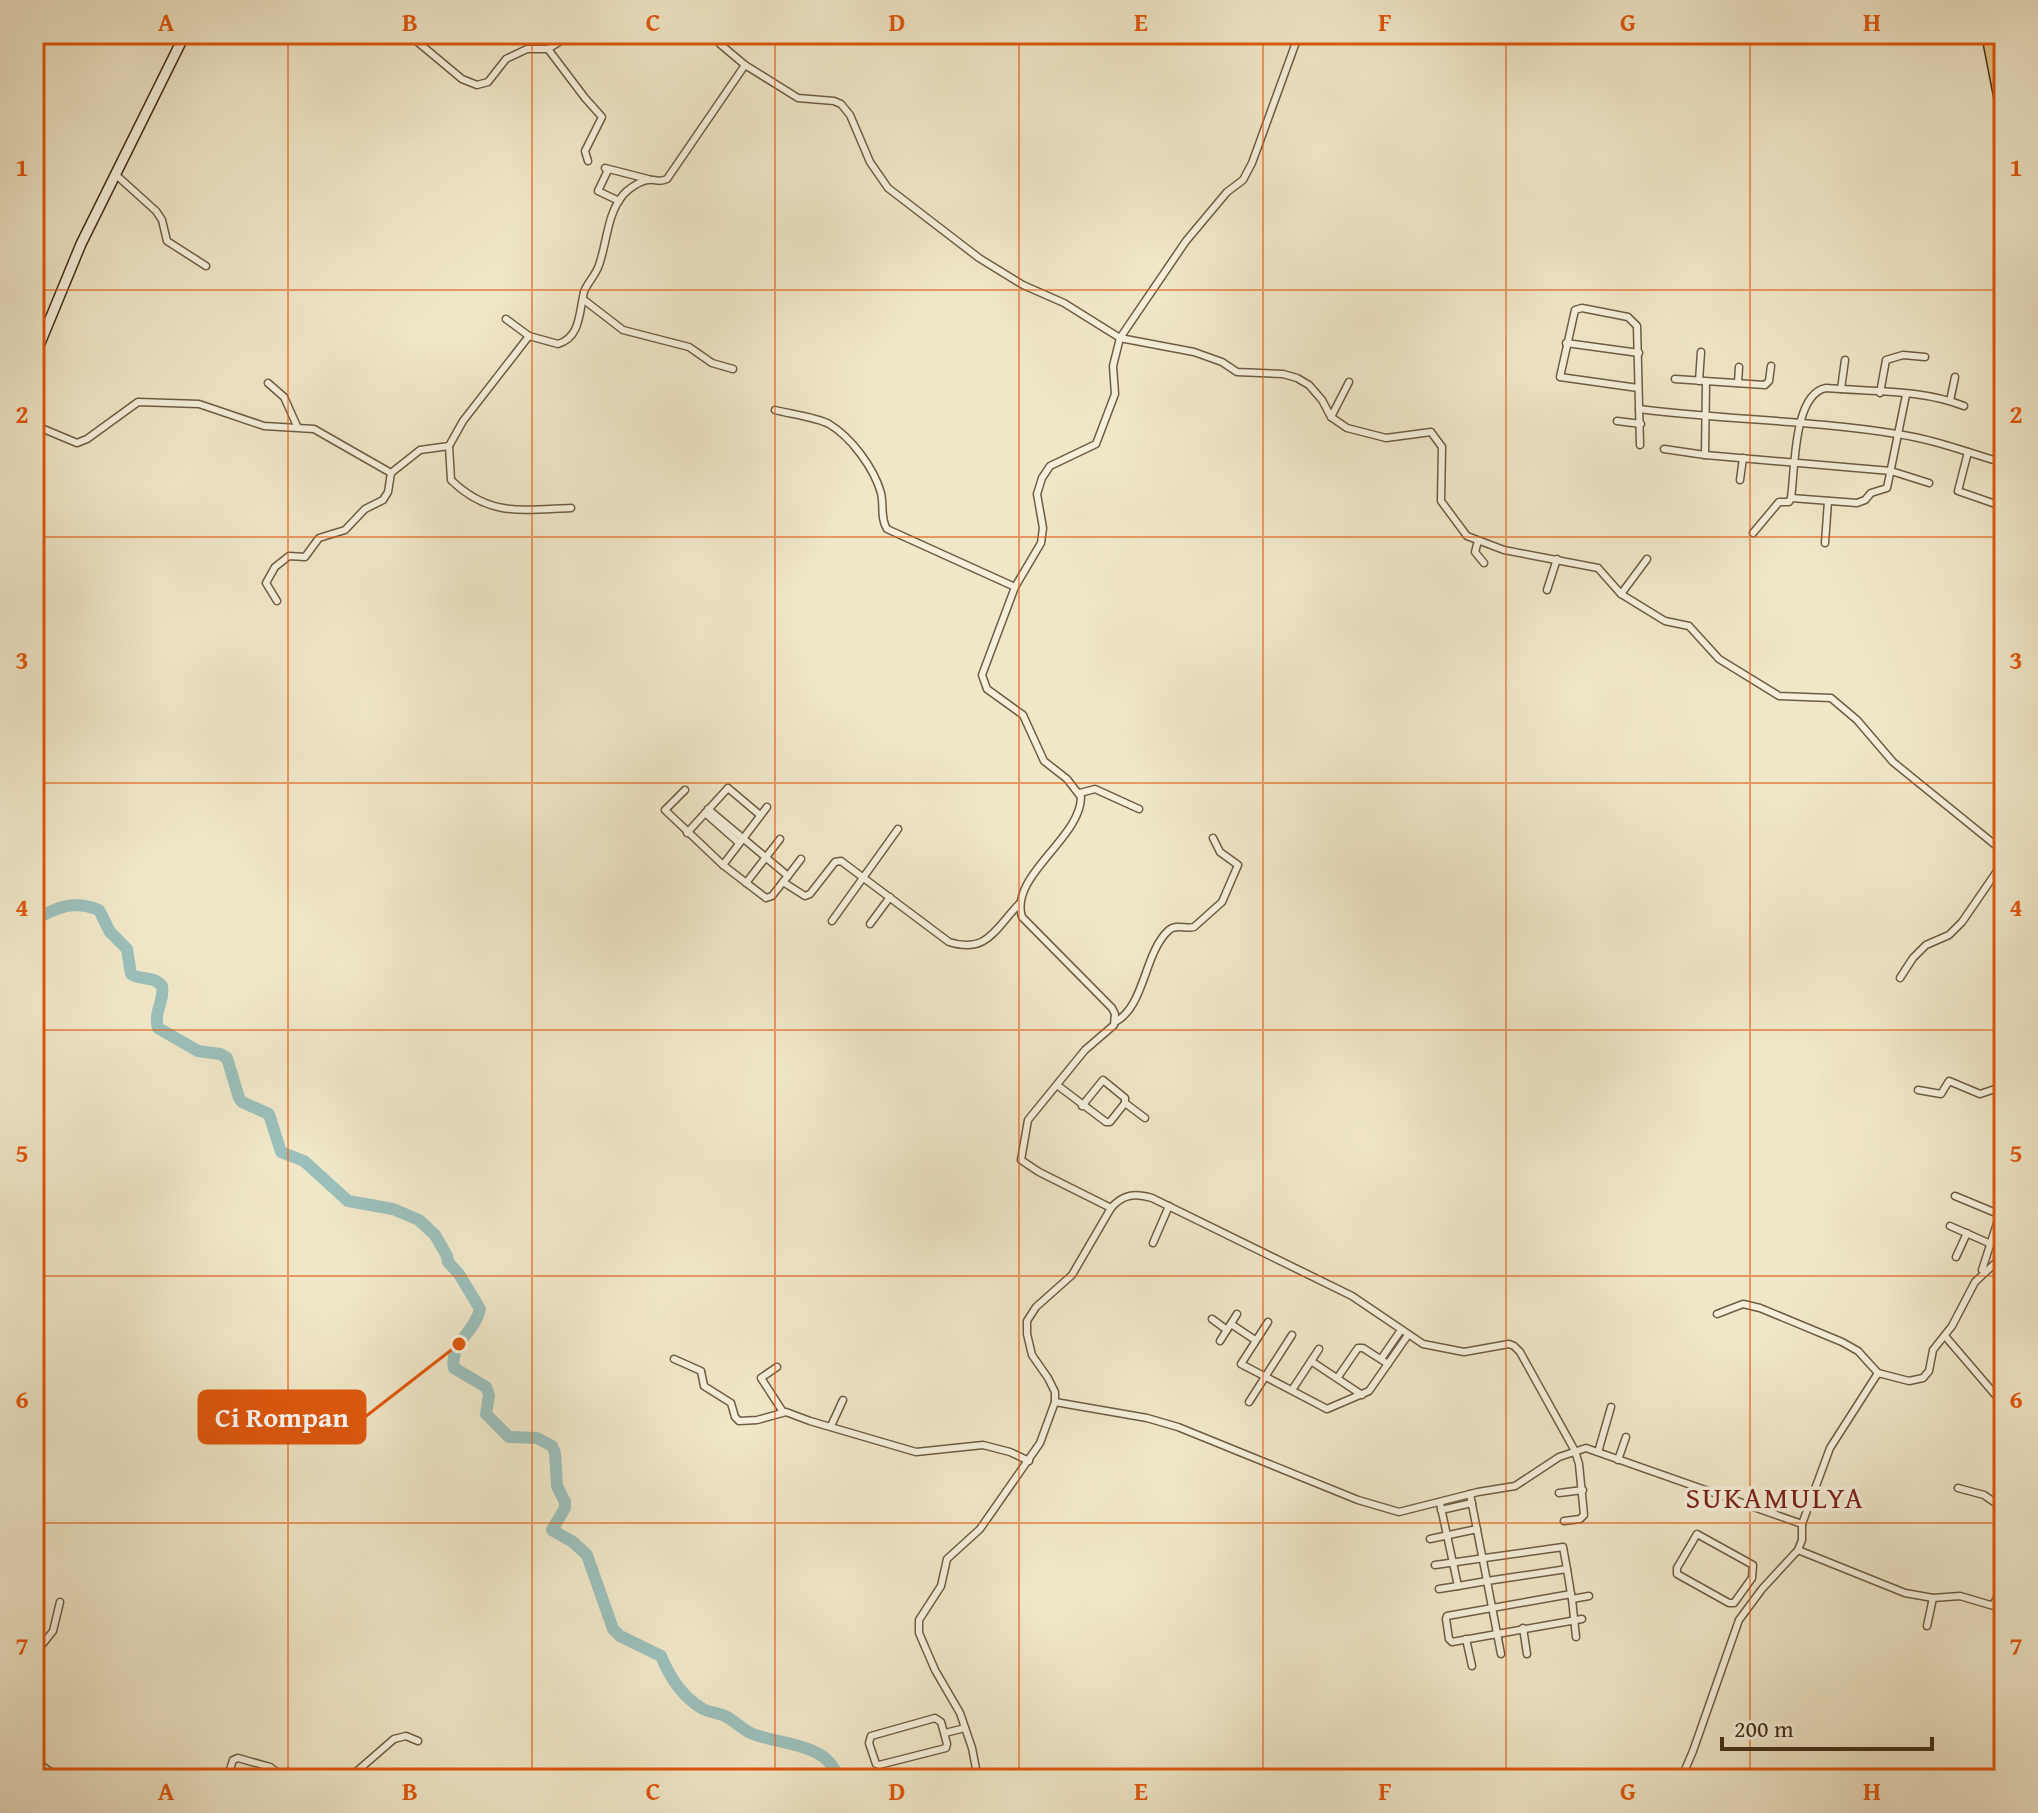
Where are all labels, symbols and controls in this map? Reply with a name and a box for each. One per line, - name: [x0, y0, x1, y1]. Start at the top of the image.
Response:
- text: A: [158, 2, 175, 41]
- text: B: [402, 2, 418, 41]
- text: C: [646, 2, 660, 41]
- text: D: [889, 2, 905, 41]
- text: E: [1134, 2, 1148, 41]
- text: F: [1378, 2, 1392, 41]
- text: G: [1620, 2, 1636, 41]
- text: H: [1863, 2, 1881, 41]
- text: 1: [15, 147, 29, 186]
- text: 1: [2009, 147, 2023, 186]
- text: 2: [15, 394, 29, 433]
- text: 2: [2009, 394, 2023, 433]
- text: 3: [15, 640, 29, 679]
- text: 3: [2009, 640, 2023, 679]
- text: 4: [15, 887, 29, 926]
- text: 4: [2009, 887, 2023, 926]
- text: 5: [15, 1133, 29, 1172]
- text: 5: [2009, 1133, 2023, 1172]
- text: 6: [15, 1379, 29, 1418]
- text: 6: [2009, 1379, 2023, 1418]
- callout: Ci Rompan: [199, 1391, 365, 1443]
- text: Ci Rompan: [215, 1396, 349, 1437]
- district label: SUKAMULYA: [1685, 1475, 1865, 1519]
- text: 7: [15, 1626, 29, 1665]
- text: 7: [2009, 1626, 2023, 1665]
- scale bar: [1722, 1701, 1932, 1751]
- text: 200 m: [1734, 1711, 1794, 1746]
- text: A: [158, 1771, 175, 1810]
- text: B: [402, 1771, 418, 1810]
- text: C: [646, 1771, 660, 1810]
- text: D: [889, 1771, 905, 1810]
- text: E: [1134, 1771, 1148, 1810]
- text: F: [1378, 1771, 1392, 1810]
- text: G: [1620, 1771, 1636, 1810]
- text: H: [1863, 1771, 1881, 1810]

